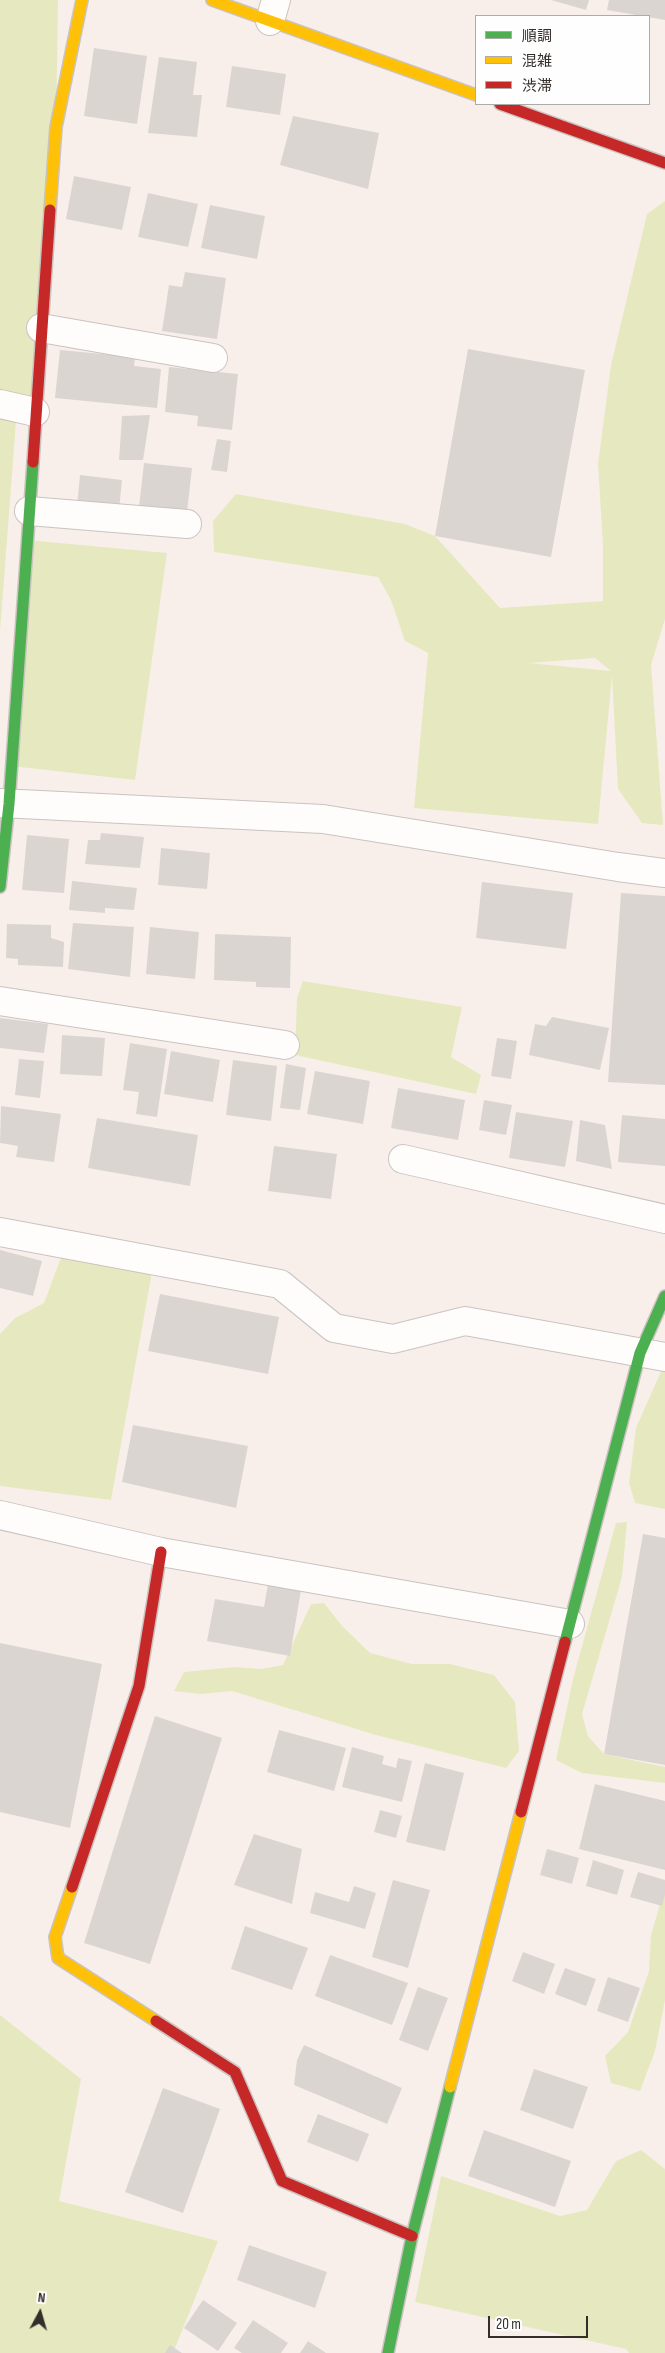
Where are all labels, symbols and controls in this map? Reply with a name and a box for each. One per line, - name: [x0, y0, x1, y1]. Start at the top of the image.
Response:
- legend: [475, 15, 650, 105]
- text: 順調: [522, 27, 552, 46]
- text: 混雑: [522, 52, 552, 71]
- text: 渋滞: [522, 77, 552, 96]
- north arrow: [15, 2288, 65, 2338]
- text: N: [37, 2289, 46, 2306]
- scale bar: [490, 2306, 590, 2338]
- text: 20 m: [496, 2315, 521, 2334]

